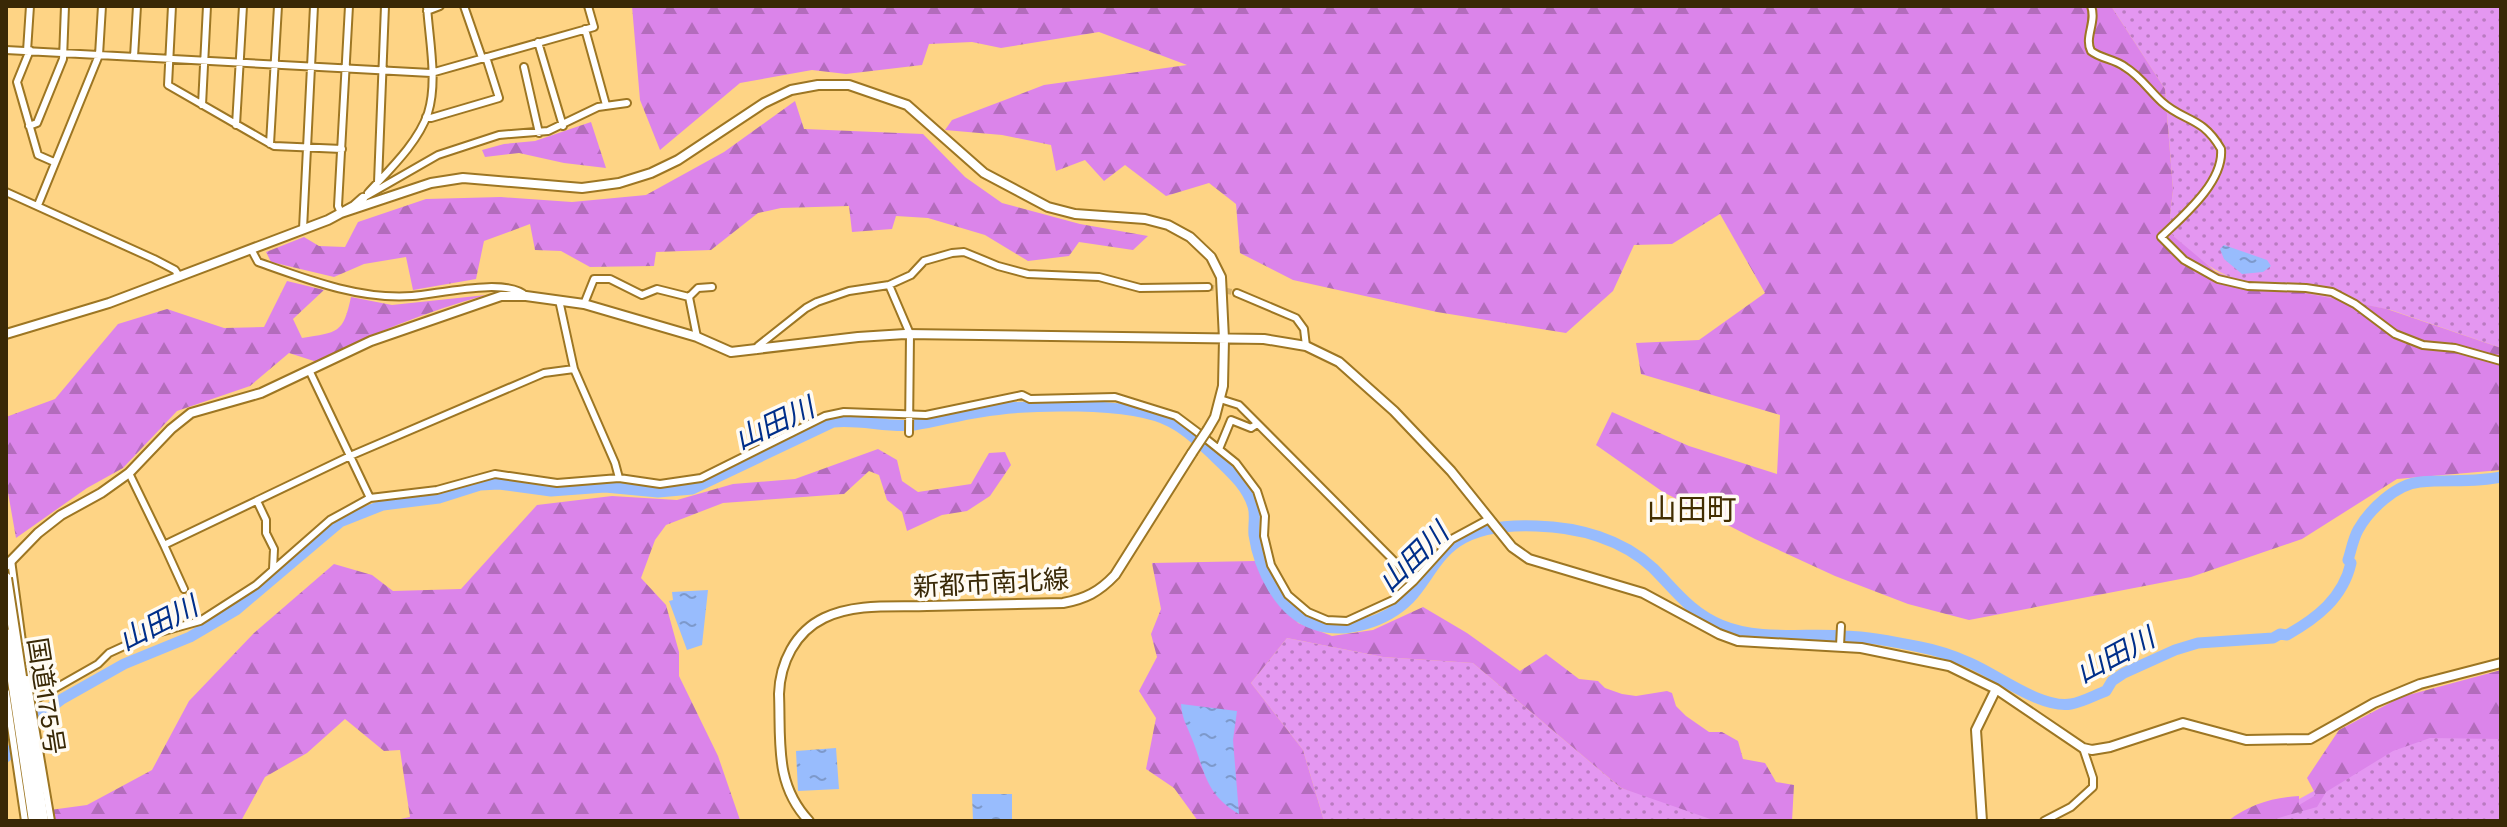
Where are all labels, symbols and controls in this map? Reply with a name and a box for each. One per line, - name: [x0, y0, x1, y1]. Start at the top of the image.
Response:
- water label: 山田川: [729, 389, 822, 456]
- district label: 山田町: [1647, 492, 1737, 527]
- water label: 山田川: [1372, 514, 1457, 598]
- street label: 新都市南北線: [912, 564, 1070, 602]
- water label: 山田川: [113, 588, 206, 657]
- water label: 山田川: [2070, 620, 2163, 690]
- street label: 国道175号: [22, 635, 70, 757]

